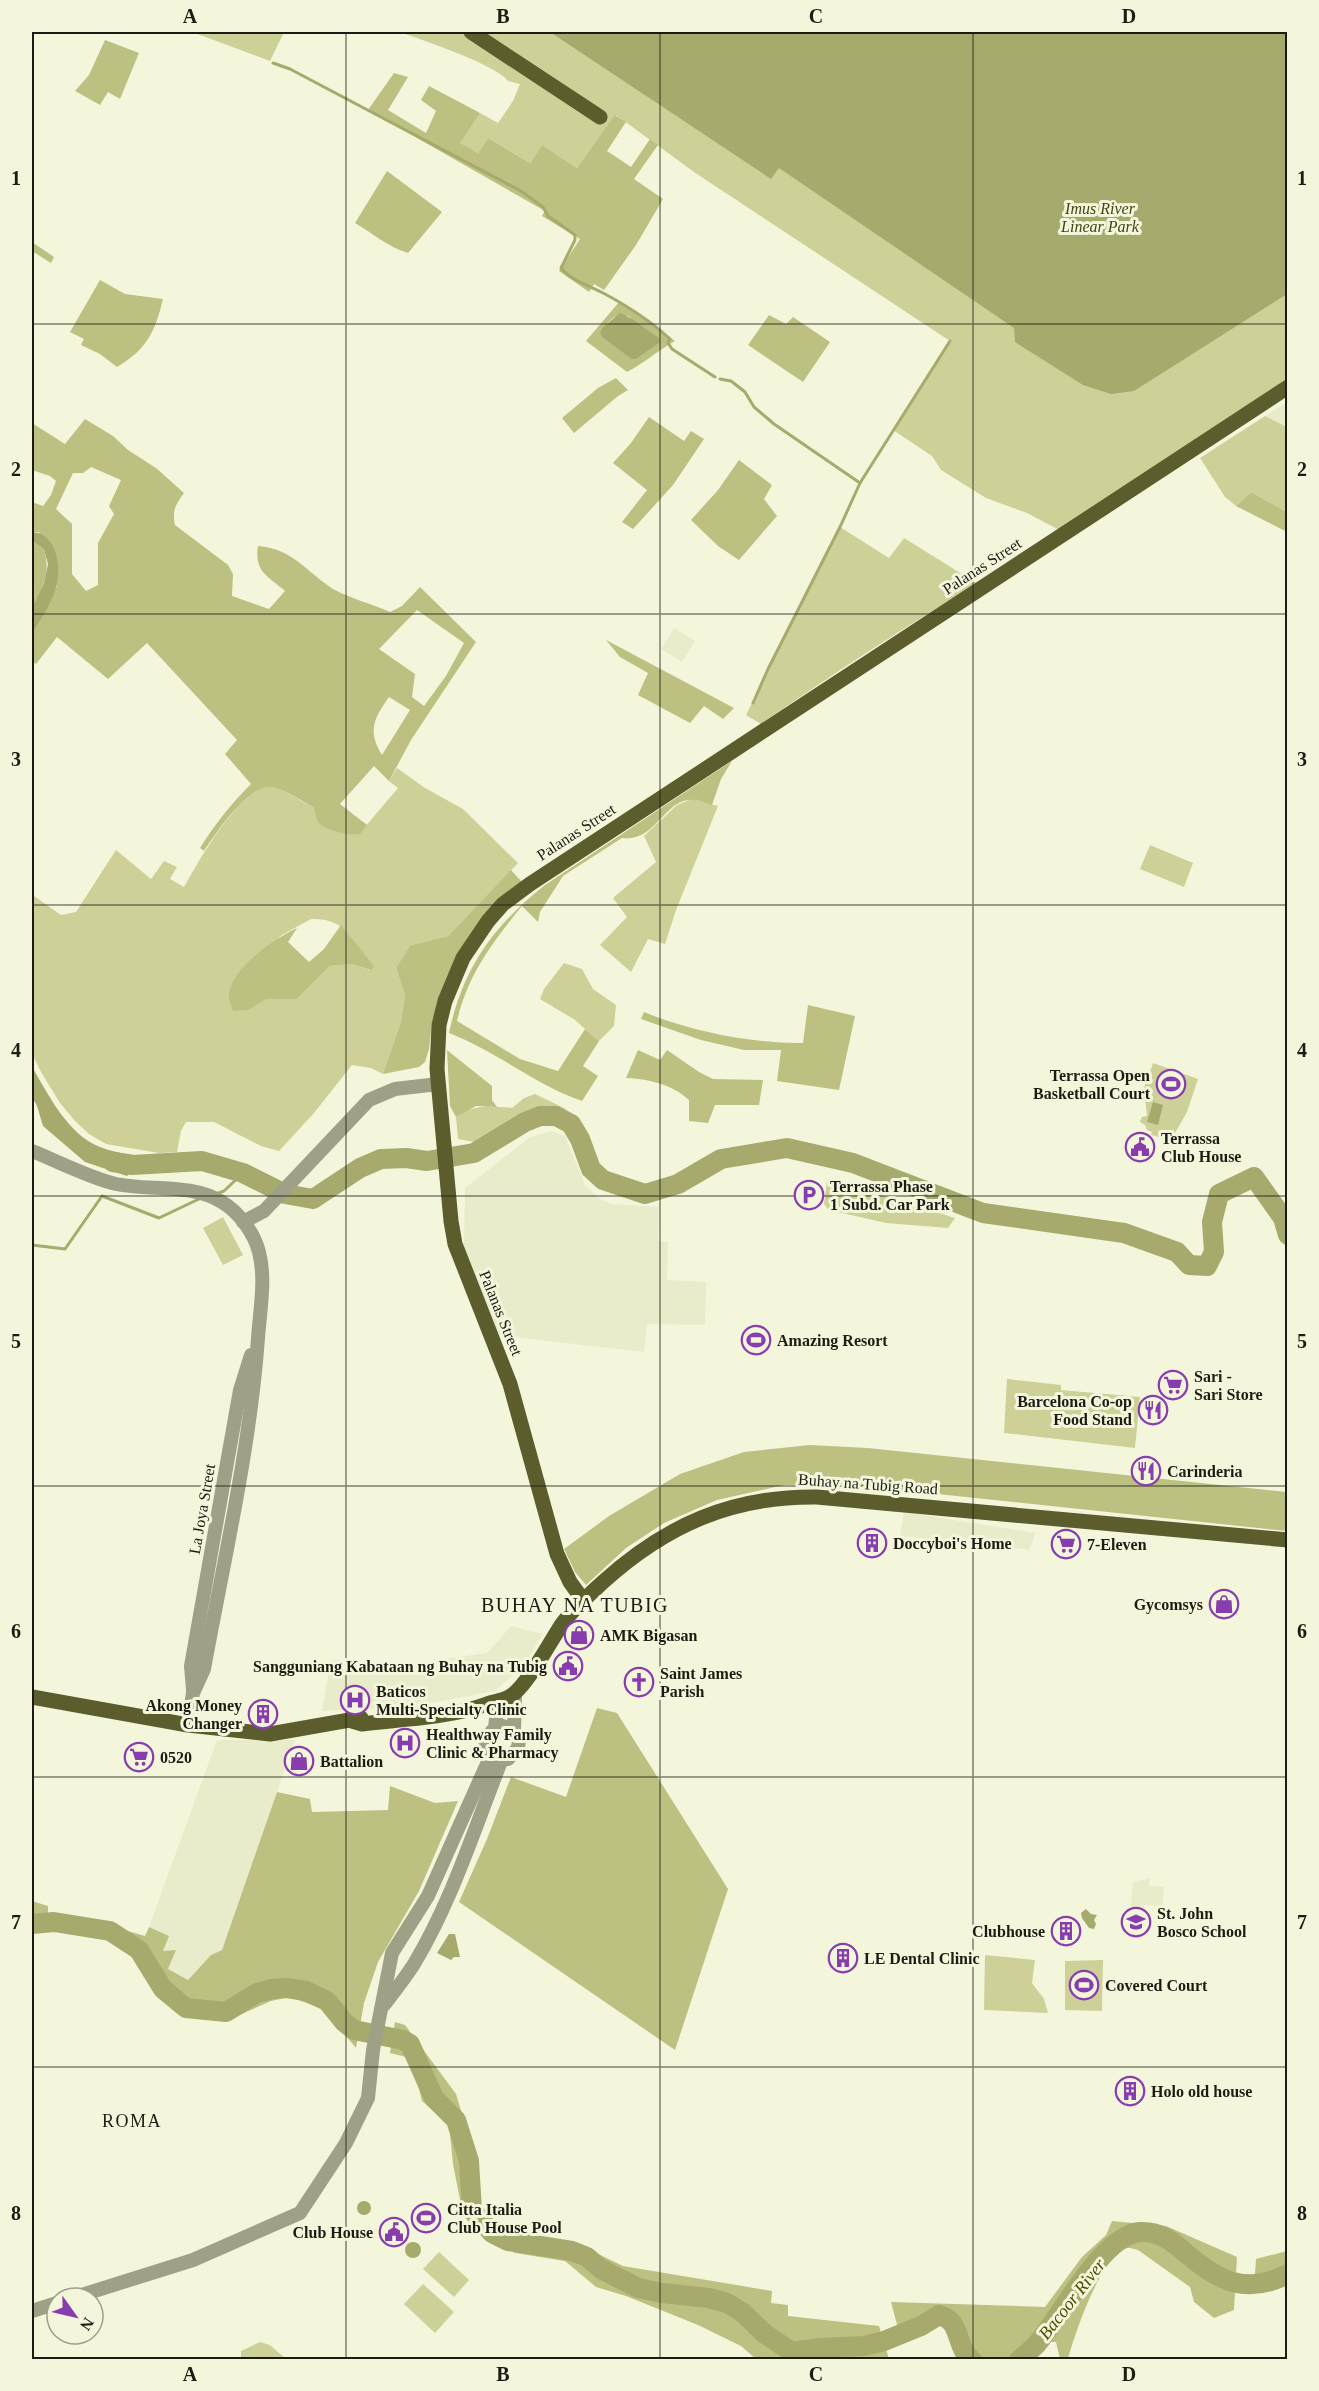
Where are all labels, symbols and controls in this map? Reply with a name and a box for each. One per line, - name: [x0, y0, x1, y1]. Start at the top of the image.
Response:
- text: A: [183, 5, 198, 27]
- text: B: [496, 5, 510, 27]
- text: C: [809, 5, 823, 27]
- text: D: [1122, 5, 1136, 27]
- text: 1: [11, 167, 21, 189]
- text: 1: [1297, 167, 1307, 189]
- park label: Imus River Linear Park: [1060, 200, 1140, 235]
- text: 2: [11, 458, 21, 480]
- text: 2: [1297, 458, 1307, 480]
- street label: Palanas Street: [940, 534, 1025, 598]
- text: 3: [11, 748, 21, 770]
- text: 3: [1297, 748, 1307, 770]
- street label: Palanas Street: [534, 800, 619, 864]
- text: 4: [11, 1039, 21, 1061]
- text: 4: [1297, 1039, 1307, 1061]
- place label: Terrassa Open Basketball Court: [1033, 1067, 1151, 1102]
- sports icon: Terrassa Open Basketball Court: [1155, 1068, 1187, 1100]
- place label: Terrassa Club House: [1161, 1130, 1241, 1165]
- public building icon: Terrassa Club House: [1124, 1131, 1156, 1163]
- place label: Terrassa Phase 1 Subd. Car Park: [830, 1178, 950, 1213]
- parking icon: Terrassa Phase 1 Subd. Car Park: [793, 1179, 825, 1211]
- street label: Palanas Street: [476, 1268, 526, 1359]
- sports icon: Amazing Resort: [740, 1324, 772, 1356]
- text: 5: [11, 1330, 21, 1352]
- text: 5: [1297, 1330, 1307, 1352]
- place label: Amazing Resort: [777, 1332, 888, 1350]
- place label: Sari - Sari Store: [1194, 1368, 1263, 1403]
- supermarket icon: Sari - Sari Store: [1157, 1369, 1189, 1401]
- place label: Barcelona Co-op Food Stand: [1017, 1393, 1132, 1428]
- restaurant icon: Barcelona Co-op Food Stand: [1137, 1394, 1169, 1426]
- restaurant icon: Carinderia: [1130, 1455, 1162, 1487]
- street label: La Joya Street: [186, 1462, 219, 1556]
- place label: Carinderia: [1167, 1463, 1243, 1480]
- street label: Buhay na Tubig Road: [798, 1471, 938, 1498]
- building icon: Doccyboi's Home: [856, 1527, 888, 1559]
- supermarket icon: 7-Eleven: [1050, 1528, 1082, 1560]
- place label: Doccyboi's Home: [893, 1535, 1012, 1553]
- place label: 7-Eleven: [1087, 1536, 1147, 1553]
- shop icon: Gycomsys: [1208, 1588, 1240, 1620]
- district label: BUHAY NA TUBIG: [481, 1594, 669, 1616]
- place label: Gycomsys: [1134, 1596, 1203, 1614]
- shop icon: AMK Bigasan: [563, 1619, 595, 1651]
- text: 6: [11, 1620, 21, 1642]
- text: 6: [1297, 1620, 1307, 1642]
- place label: AMK Bigasan: [600, 1627, 697, 1645]
- public building icon: Sangguniang Kabataan ng Buhay na Tubig: [552, 1650, 584, 1682]
- place label: Sangguniang Kabataan ng Buhay na Tubig: [253, 1658, 547, 1676]
- place label: Saint James Parish: [660, 1665, 742, 1700]
- church icon: Saint James Parish: [623, 1666, 655, 1698]
- place label: Baticos Multi-Specialty Clinic: [376, 1683, 527, 1719]
- hospital icon: Baticos Multi-Specialty Clinic: [339, 1684, 371, 1716]
- place label: Akong Money Changer: [146, 1697, 242, 1733]
- building icon: Akong Money Changer: [247, 1698, 279, 1730]
- place label: Healthway Family Clinic & Pharmacy: [426, 1726, 558, 1762]
- hospital icon: Healthway Family Clinic & Pharmacy: [389, 1727, 421, 1759]
- supermarket icon: 0520: [123, 1741, 155, 1773]
- shop icon: Battalion: [283, 1745, 315, 1777]
- place label: 0520: [160, 1749, 192, 1766]
- place label: Battalion: [320, 1753, 383, 1770]
- place label: St. John Bosco School: [1157, 1905, 1247, 1940]
- school or university icon: St. John Bosco School: [1120, 1906, 1152, 1938]
- text: 7: [11, 1911, 21, 1933]
- text: 7: [1297, 1911, 1307, 1933]
- building icon: Clubhouse: [1050, 1915, 1082, 1947]
- place label: Clubhouse: [972, 1923, 1045, 1940]
- building icon: LE Dental Clinic: [827, 1942, 859, 1974]
- place label: LE Dental Clinic: [864, 1950, 980, 1967]
- sports icon: Covered Court: [1068, 1969, 1100, 2001]
- place label: Covered Court: [1105, 1977, 1208, 1994]
- building icon: Holo old house: [1114, 2075, 1146, 2107]
- place label: Holo old house: [1151, 2083, 1252, 2100]
- district label: ROMA: [102, 2111, 162, 2131]
- place label: Citta Italia Club House Pool: [447, 2201, 562, 2236]
- text: 8: [11, 2202, 21, 2224]
- sports icon: Citta Italia Club House Pool: [410, 2202, 442, 2234]
- text: 8: [1297, 2202, 1307, 2224]
- public building icon: Club House: [378, 2216, 410, 2248]
- place label: Club House: [293, 2224, 373, 2241]
- water label: Bacoor River: [1034, 2254, 1110, 2343]
- north arrow: [45, 2286, 105, 2346]
- text: N: [76, 2315, 97, 2334]
- text: A: [183, 2363, 198, 2385]
- text: B: [496, 2363, 510, 2385]
- text: C: [809, 2363, 823, 2385]
- text: D: [1122, 2363, 1136, 2385]

